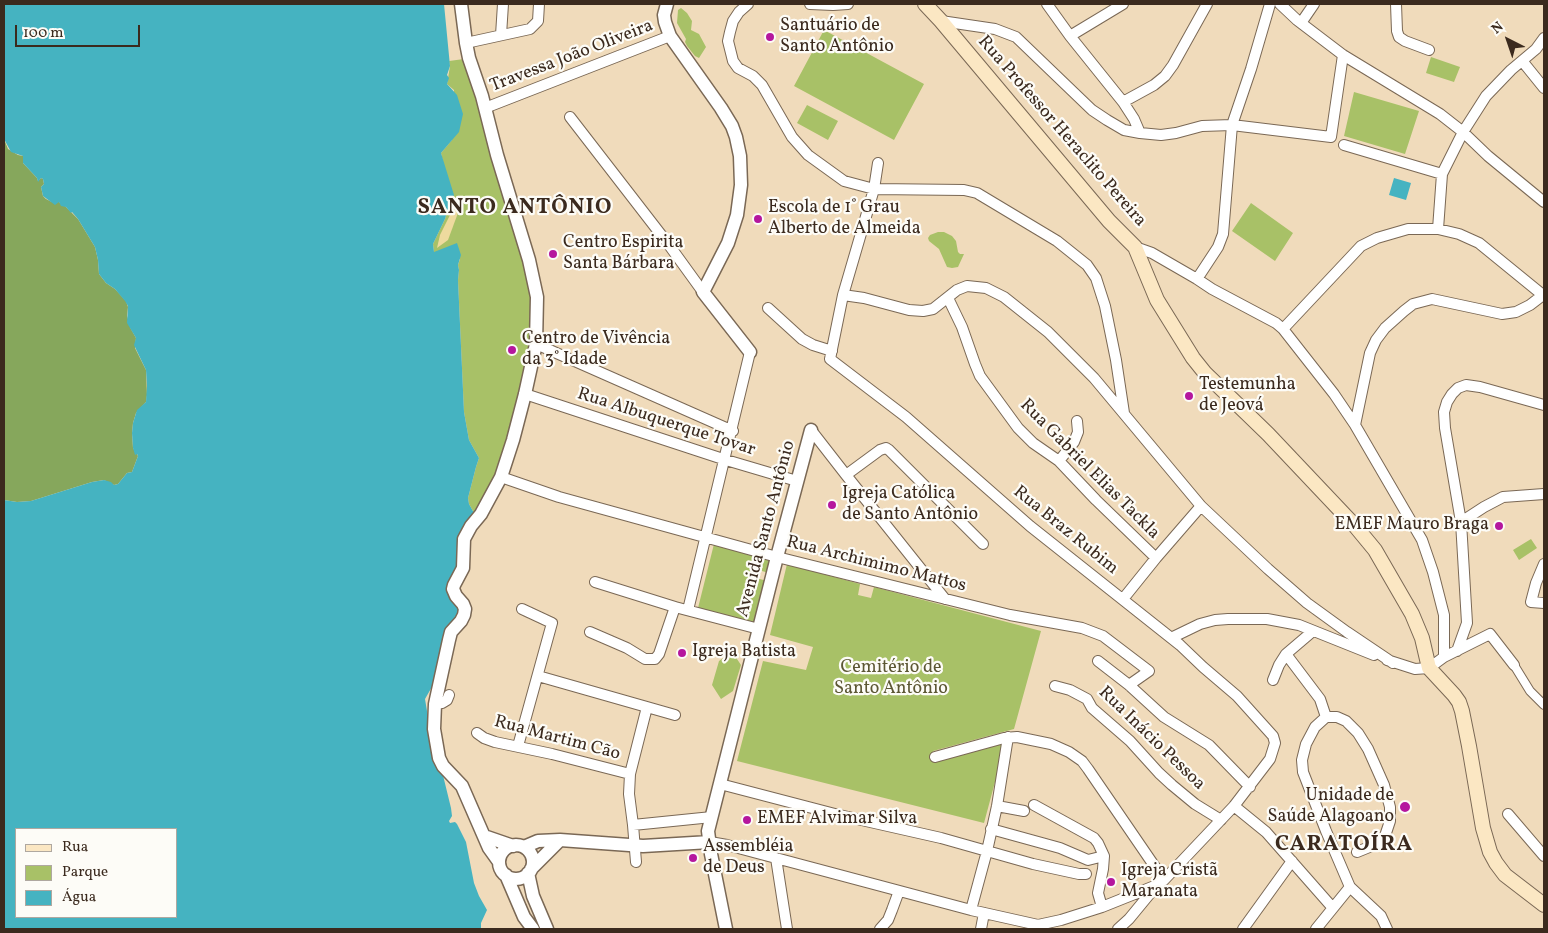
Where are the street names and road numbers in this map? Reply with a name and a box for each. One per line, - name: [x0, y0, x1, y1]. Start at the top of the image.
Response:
- street label: Travessa João Oliveira: [487, 16, 657, 98]
- street label: Rua Professor Heraclito Pereira: [972, 32, 1150, 232]
- street label: Rua Albuquerque Tovar: [574, 384, 758, 462]
- street label: Rua Gabriel Elias Tackla: [1014, 395, 1164, 545]
- street label: Avenida Santo Antônio: [733, 438, 801, 620]
- street label: Rua Braz Rubim: [1008, 482, 1122, 580]
- street label: Rua Archimimo Mattos: [784, 532, 968, 598]
- street label: Rua Inácio Pessoa: [1093, 682, 1209, 796]
- street label: Rua Martim Cão: [491, 712, 623, 766]

